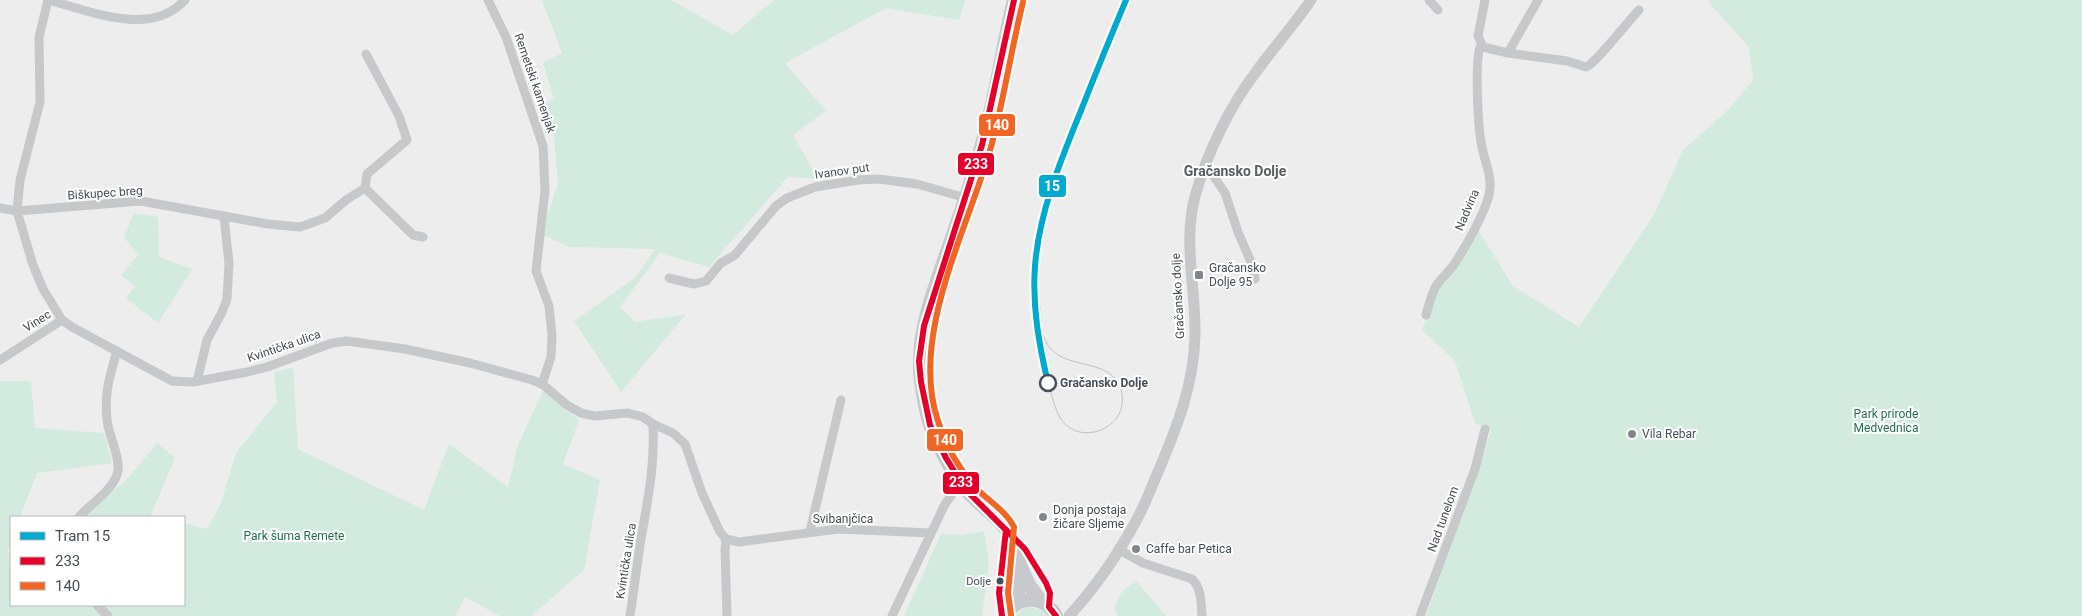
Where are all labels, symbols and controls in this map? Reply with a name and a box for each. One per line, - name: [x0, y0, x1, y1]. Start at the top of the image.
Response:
- street label: Remetski kamenjak: [511, 31, 559, 135]
- line badge: 140: [978, 113, 1016, 137]
- text: 140: [985, 117, 1009, 133]
- line badge: 233: [957, 152, 995, 176]
- text: 233: [964, 156, 988, 172]
- street label: Ivanov put: [814, 160, 870, 182]
- district label: Gračansko Dolje: [1184, 163, 1287, 179]
- line badge: 15: [1038, 174, 1067, 198]
- text: 15: [1044, 178, 1060, 194]
- street label: Biškupec breg: [67, 183, 143, 203]
- street label: Nadvina: [1452, 187, 1482, 233]
- street label: Gračansko dolje: [1169, 253, 1187, 339]
- place label: Gračansko Dolje 95: [1209, 261, 1266, 289]
- marker: Gračansko Dolje 95: [1193, 269, 1205, 281]
- street label: Vinec: [21, 307, 53, 335]
- street label: Kvintička ulica: [245, 327, 323, 365]
- marker: Gračansko Dolje: [1039, 374, 1057, 392]
- place label: Gračansko Dolje: [1060, 376, 1148, 390]
- park label: Park prirode Medvednica: [1854, 407, 1918, 435]
- place label: Vila Rebar: [1642, 427, 1696, 441]
- line badge: 140: [926, 428, 964, 452]
- marker: Vila Rebar: [1626, 428, 1638, 440]
- text: 140: [933, 432, 957, 448]
- line badge: 233: [942, 471, 980, 495]
- text: 233: [949, 474, 973, 490]
- street label: Nad tunelom: [1425, 484, 1461, 554]
- place label: Donja postaja žičare Sljeme: [1053, 503, 1126, 531]
- marker: Donja postaja žičare Sljeme: [1037, 511, 1049, 523]
- street label: Svibanjčica: [813, 512, 873, 526]
- legend: [10, 516, 185, 606]
- street label: Kvintička ulica: [613, 522, 639, 600]
- text: Tram 15: [55, 527, 110, 545]
- park label: Park šuma Remete: [244, 529, 344, 543]
- place label: Caffe bar Petica: [1146, 542, 1232, 556]
- marker: Caffe bar Petica: [1130, 543, 1142, 555]
- text: 233: [55, 552, 80, 570]
- place label: Dolje: [966, 575, 991, 588]
- marker: Dolje: [995, 576, 1005, 586]
- text: 140: [55, 577, 80, 595]

